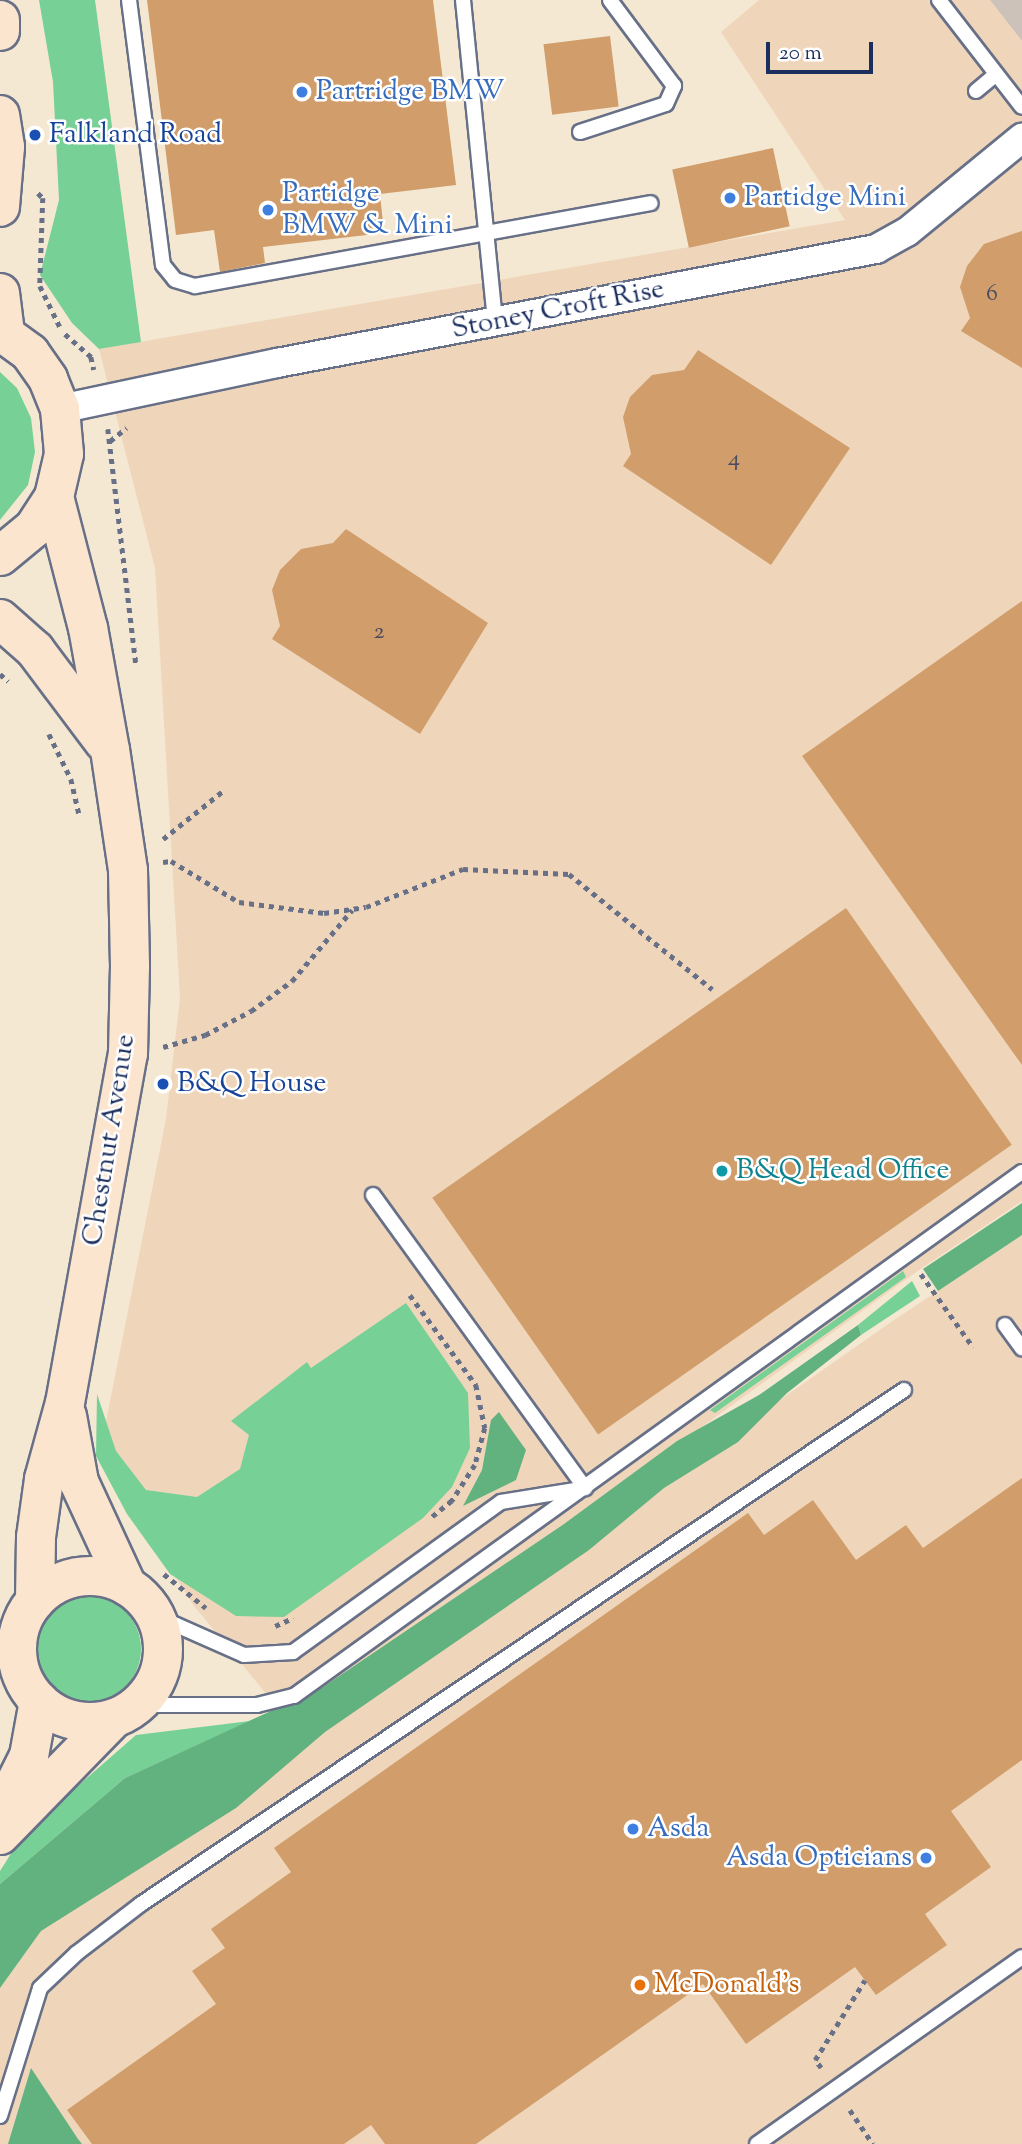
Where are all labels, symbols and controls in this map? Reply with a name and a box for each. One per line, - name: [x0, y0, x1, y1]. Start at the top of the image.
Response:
- scale bar: [770, 28, 877, 72]
- text: 20 m: [779, 39, 822, 69]
- place label: Partridge BMW: [316, 75, 504, 109]
- marker: Partridge BMW: [294, 84, 310, 100]
- place label: Falkland Road: [49, 118, 222, 152]
- marker: Falkland Road: [27, 127, 43, 143]
- place label: Partidge BMW & Mini: [282, 177, 453, 243]
- place label: Partidge Mini: [744, 181, 906, 215]
- marker: Partidge Mini: [722, 190, 738, 206]
- marker: Partidge BMW & Mini: [260, 202, 276, 218]
- street label: Stoney Croft Rise: [449, 273, 667, 347]
- house number: 6: [986, 281, 998, 309]
- house number: 4: [728, 446, 740, 474]
- house number: 2: [373, 619, 385, 647]
- street label: Chestnut Avenue: [77, 1032, 143, 1248]
- place label: B&Q House: [177, 1067, 327, 1101]
- marker: B&Q House: [155, 1076, 171, 1092]
- place label: B&Q Head Office: [736, 1154, 950, 1188]
- marker: B&Q Head Office: [714, 1163, 730, 1179]
- place label: Asda: [647, 1812, 709, 1846]
- marker: Asda: [625, 1821, 641, 1837]
- place label: Asda Opticians: [726, 1841, 912, 1875]
- marker: Asda Opticians: [918, 1850, 934, 1866]
- place label: McDonald's: [654, 1968, 800, 2002]
- marker: McDonald's: [632, 1977, 648, 1993]

